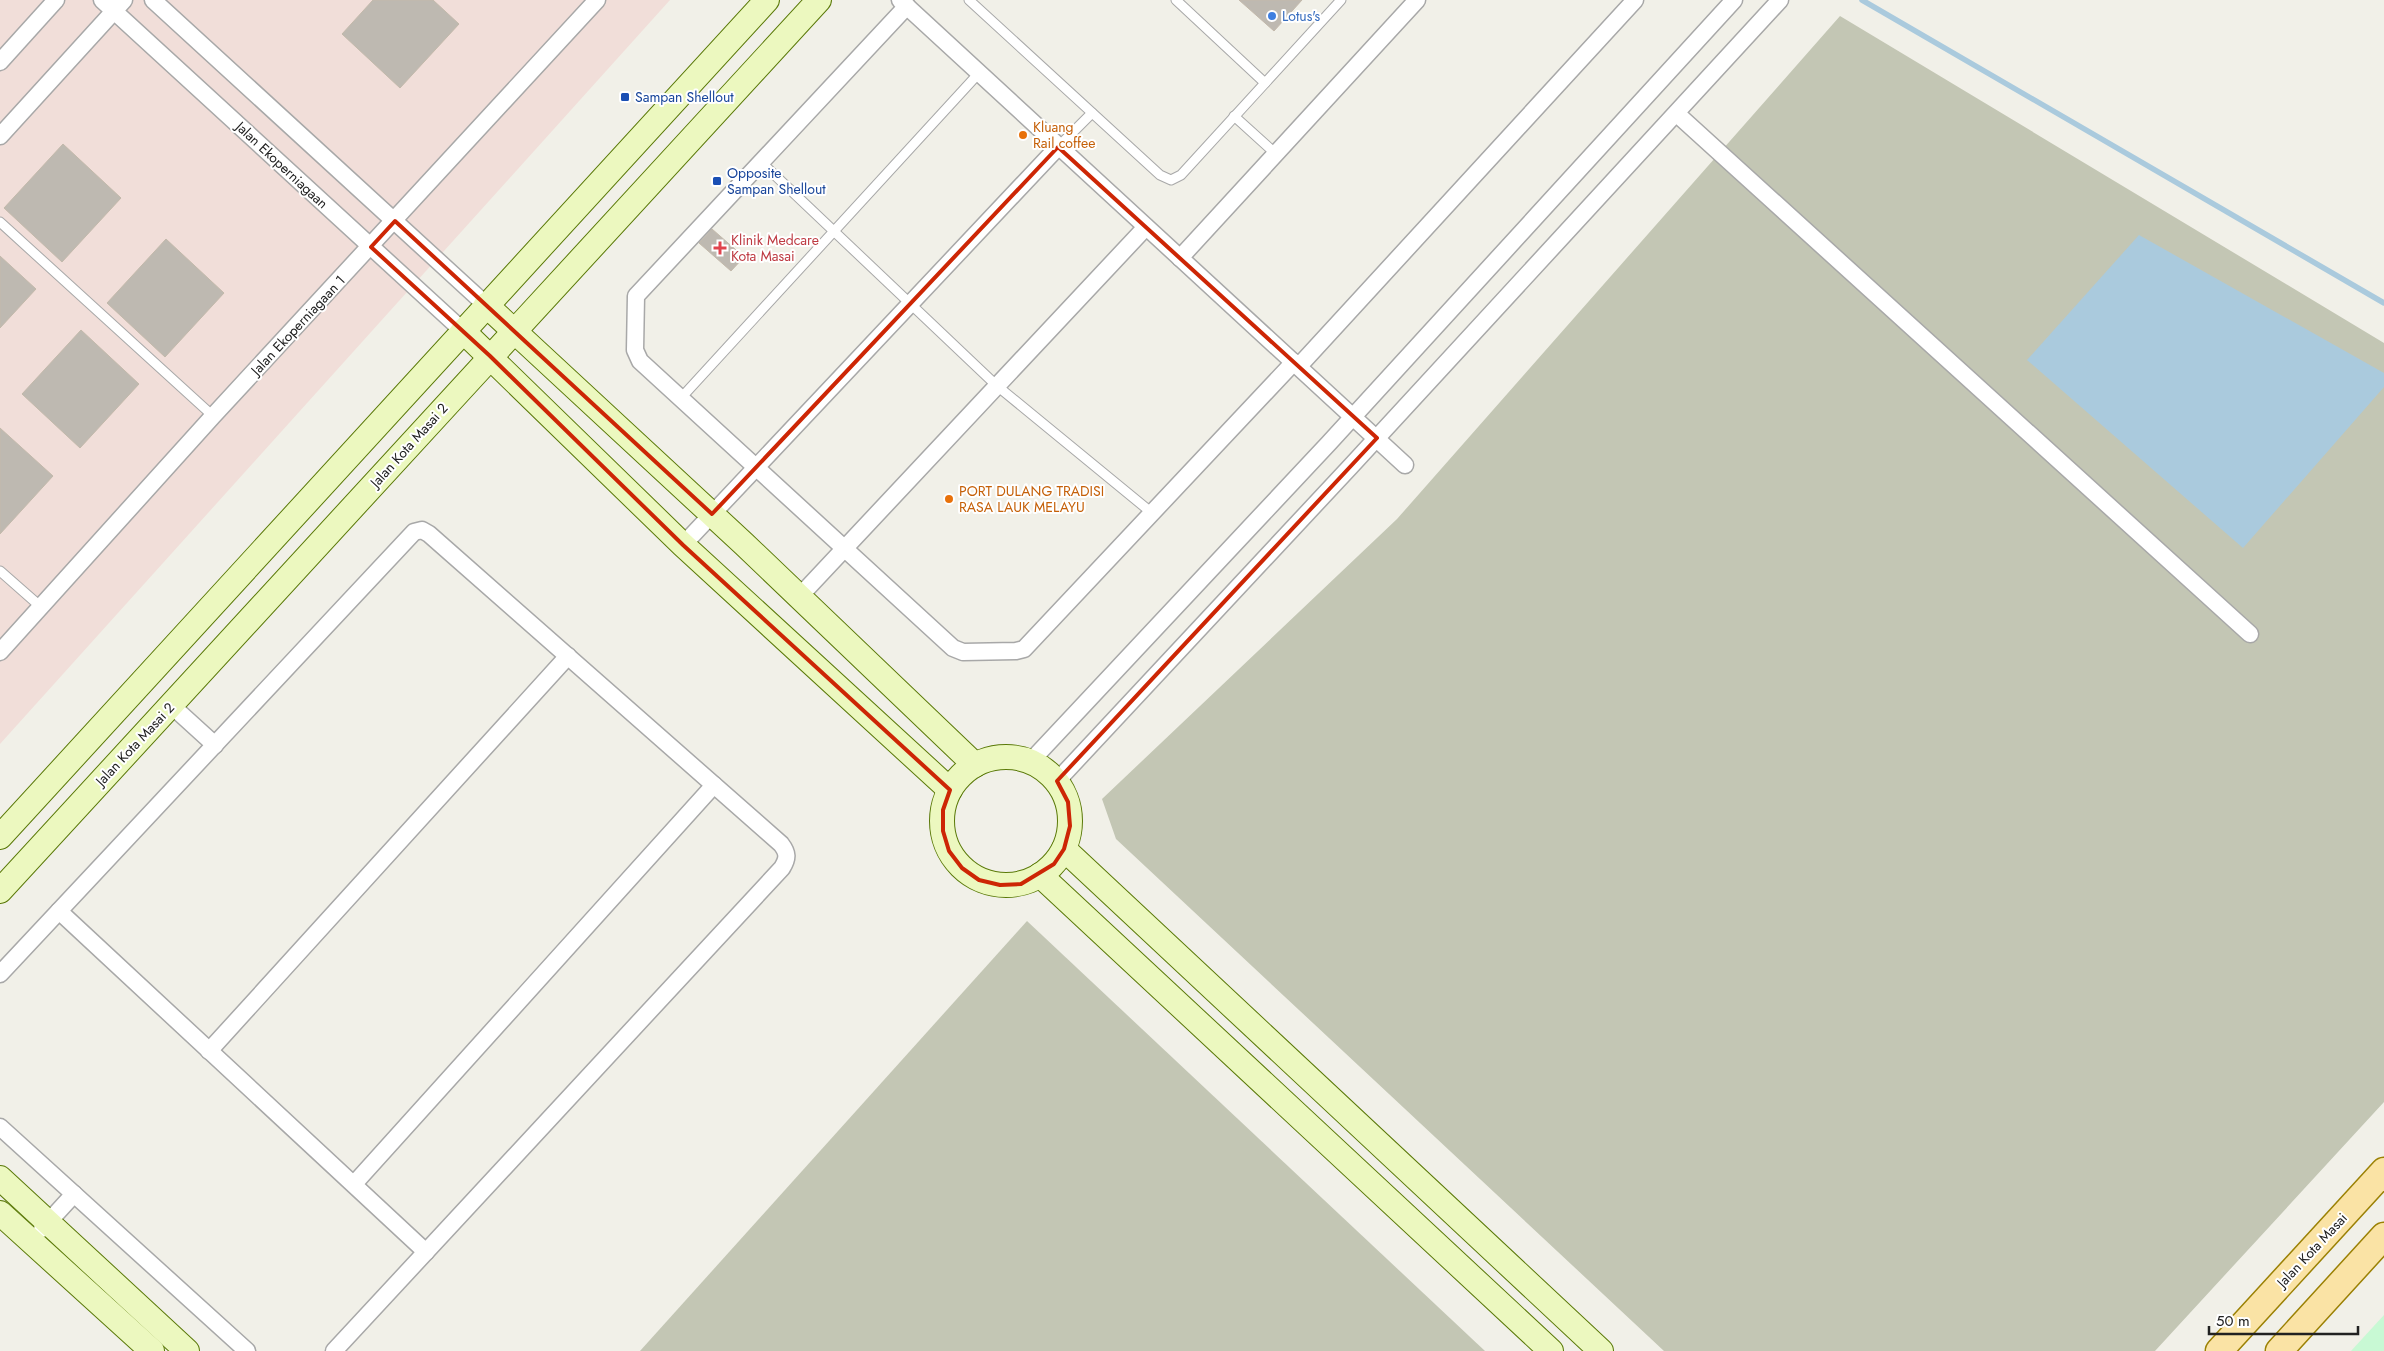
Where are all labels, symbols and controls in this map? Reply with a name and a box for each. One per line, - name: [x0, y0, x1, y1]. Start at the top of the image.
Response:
- place label: Lotus's: [1282, 6, 1320, 26]
- marker: Lotus's: [1266, 10, 1278, 22]
- place label: Sampan Shellout: [635, 87, 734, 107]
- marker: Sampan Shellout: [619, 91, 631, 103]
- street label: Jalan Ekoperniagaan: [230, 116, 332, 213]
- place label: Kluang Rail coffee: [1033, 117, 1095, 153]
- marker: Kluang Rail coffee: [1017, 129, 1029, 141]
- place label: Opposite Sampan Shellout: [727, 163, 826, 199]
- marker: Opposite Sampan Shellout: [711, 175, 723, 187]
- place label: Klinik Medcare Kota Masai: [731, 230, 819, 266]
- marker: Klinik Medcare Kota Masai: [713, 241, 727, 255]
- street label: Jalan Ekoperniagaan 1: [245, 271, 350, 381]
- street label: Jalan Kota Masai 2: [364, 398, 452, 493]
- place label: PORT DULANG TRADISI RASA LAUK MELAYU: [959, 481, 1104, 517]
- marker: PORT DULANG TRADISI RASA LAUK MELAYU: [943, 493, 955, 505]
- street label: Jalan Kota Masai 2: [90, 698, 179, 792]
- street label: Jalan Kota Masai: [2271, 1208, 2352, 1293]
- scale bar: [2209, 1304, 2358, 1336]
- text: 50 m: [2216, 1310, 2250, 1332]

